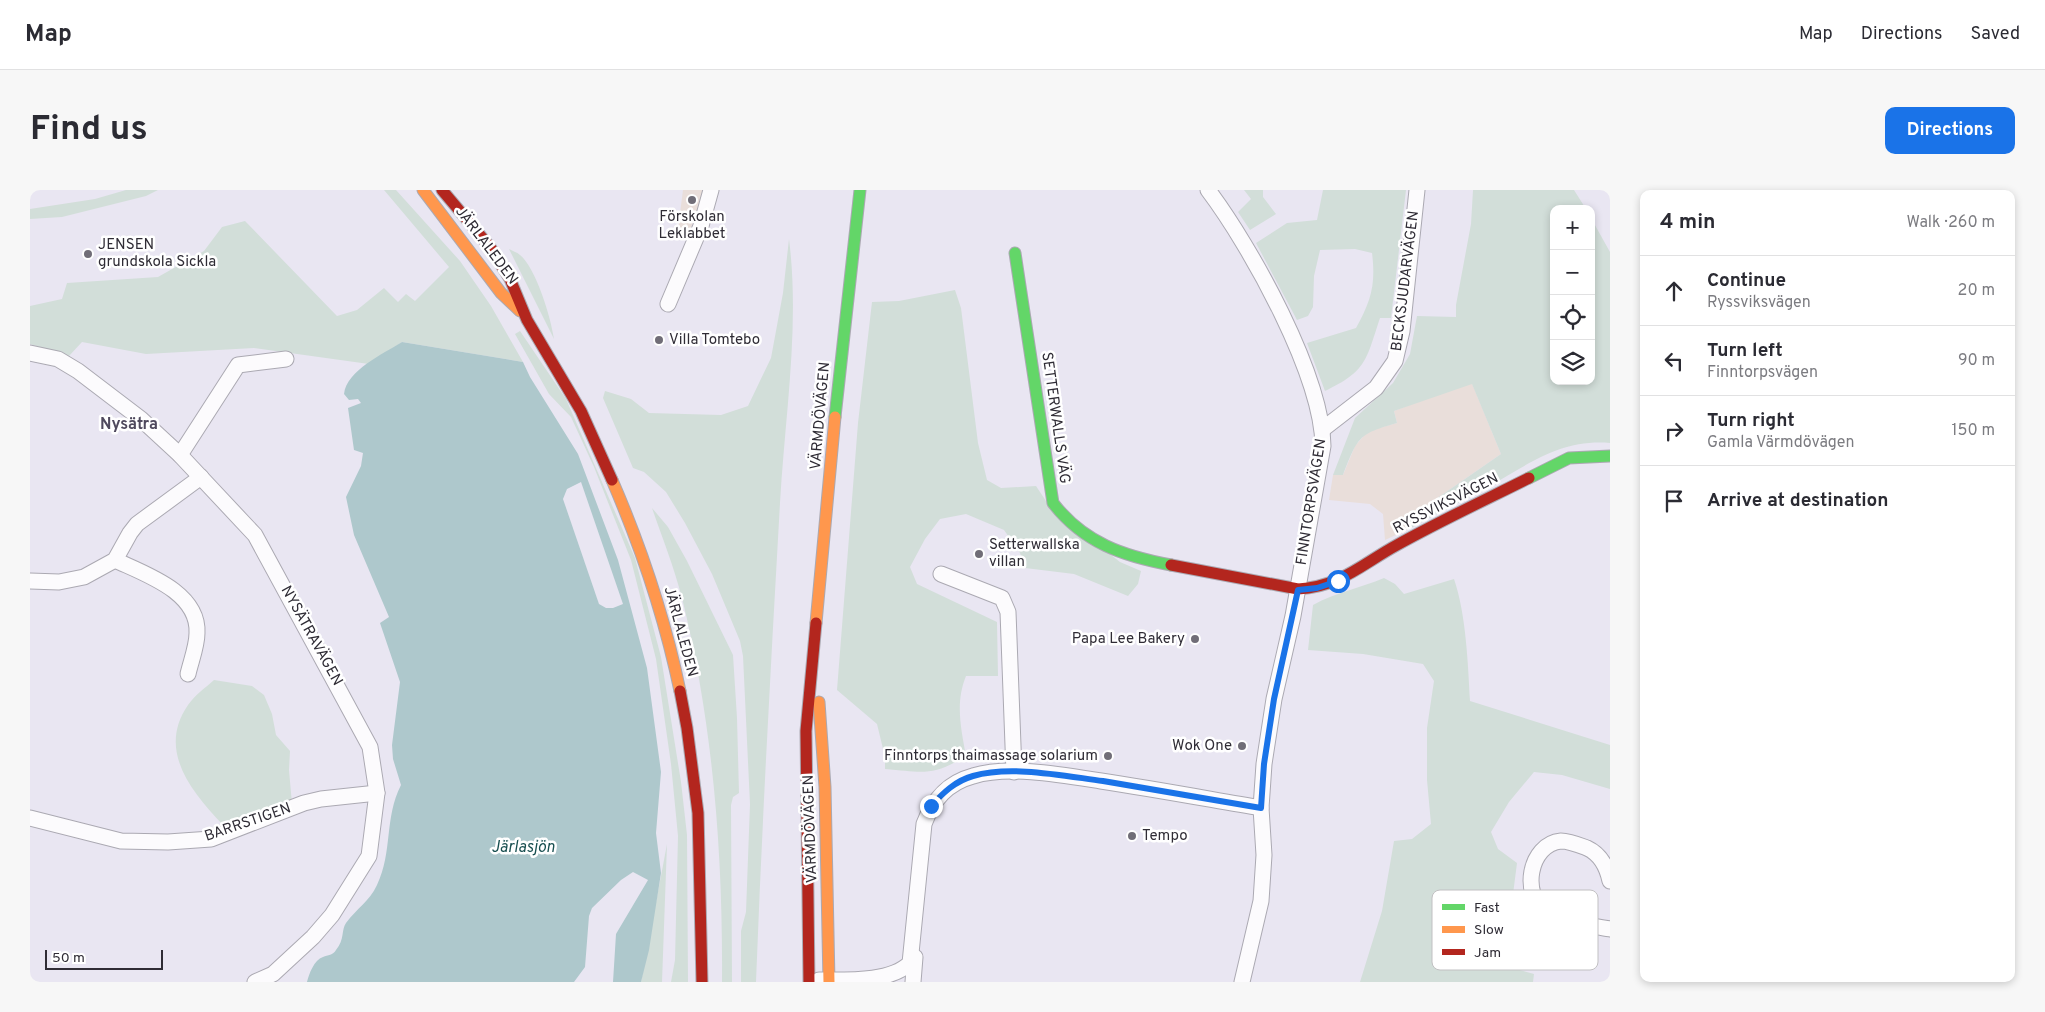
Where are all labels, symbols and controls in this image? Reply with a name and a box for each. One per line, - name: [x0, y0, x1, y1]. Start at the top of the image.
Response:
- text: Map: [25, 20, 72, 50]
- text: Map: [1799, 23, 1833, 46]
- text: Directions: [1861, 23, 1943, 46]
- text: Saved: [1971, 23, 2020, 46]
- button: Directions: [1885, 107, 2015, 154]
- text: Find us: [30, 108, 148, 152]
- marker: Förskolan Leklabbet: [686, 194, 698, 206]
- street label: JÄRLALEDEN: [450, 203, 522, 289]
- map controls: [1550, 205, 1595, 385]
- button: +: [1550, 205, 1595, 250]
- place label: Förskolan Leklabbet: [659, 208, 725, 244]
- text: 4 min: [1660, 209, 1716, 236]
- street label: BECKSJUDARVÄGEN: [1387, 210, 1424, 352]
- text: Walk · 260 m: [1906, 213, 1995, 233]
- place label: JENSEN grundskola Sickla: [98, 236, 216, 272]
- marker: JENSEN grundskola Sickla: [82, 248, 94, 260]
- button: −: [1550, 250, 1595, 295]
- text: Continue: [1707, 269, 1786, 293]
- icon: ahead: [1660, 277, 1688, 305]
- text: 20 m: [1958, 281, 1995, 301]
- text: Ryssviksvägen: [1707, 293, 1811, 313]
- button: locate: [1550, 295, 1595, 340]
- place label: Villa Tomtebo: [669, 331, 760, 350]
- marker: Villa Tomtebo: [653, 334, 665, 346]
- text: Turn left: [1707, 339, 1783, 363]
- button: layers: [1550, 340, 1595, 385]
- icon: left: [1660, 347, 1688, 375]
- street label: SETTERWALLS VÄG: [1036, 351, 1075, 485]
- text: 90 m: [1958, 351, 1995, 371]
- street label: VÄRMDÖVÄGEN: [806, 361, 835, 471]
- text: Finntorpsvägen: [1707, 363, 1818, 383]
- text: Turn right: [1707, 409, 1795, 433]
- district label: Nysätra: [100, 415, 158, 435]
- icon: right: [1660, 417, 1688, 445]
- text: 150 m: [1952, 421, 1995, 441]
- text: Gamla Värmdövägen: [1707, 433, 1855, 453]
- street label: FINNTORPSVÄGEN: [1292, 437, 1331, 567]
- street label: RYSSVIKSVÄGEN: [1390, 468, 1502, 539]
- icon: arrive: [1660, 487, 1688, 515]
- text: Arrive at destination: [1707, 489, 1888, 513]
- place label: Setterwallska villan: [989, 536, 1080, 572]
- marker: Setterwallska villan: [973, 548, 985, 560]
- route start: [1327, 570, 1350, 593]
- street label: NYSÄTRAVÄGEN: [276, 582, 347, 689]
- street label: JÄRLALEDEN: [659, 584, 702, 679]
- place label: Papa Lee Bakery: [1072, 630, 1185, 649]
- marker: Papa Lee Bakery: [1189, 633, 1201, 645]
- place label: Wok One: [1172, 737, 1232, 756]
- marker: Wok One: [1236, 740, 1248, 752]
- place label: Finntorps thaimassage solarium: [884, 747, 1098, 766]
- marker: Finntorps thaimassage solarium: [1102, 750, 1114, 762]
- street label: VÄRMDÖVÄGEN: [799, 774, 822, 884]
- route end: [920, 795, 943, 818]
- street label: BARRSTIGEN: [202, 799, 294, 847]
- place label: Tempo: [1142, 827, 1188, 846]
- marker: Tempo: [1126, 830, 1138, 842]
- water label: Järlasjön: [491, 838, 555, 858]
- legend: [1432, 890, 1598, 970]
- text: Fast: [1474, 900, 1500, 917]
- text: Slow: [1474, 922, 1504, 939]
- text: Jam: [1474, 945, 1501, 962]
- scale bar: [45, 947, 162, 970]
- text: 50 m: [52, 950, 85, 967]

